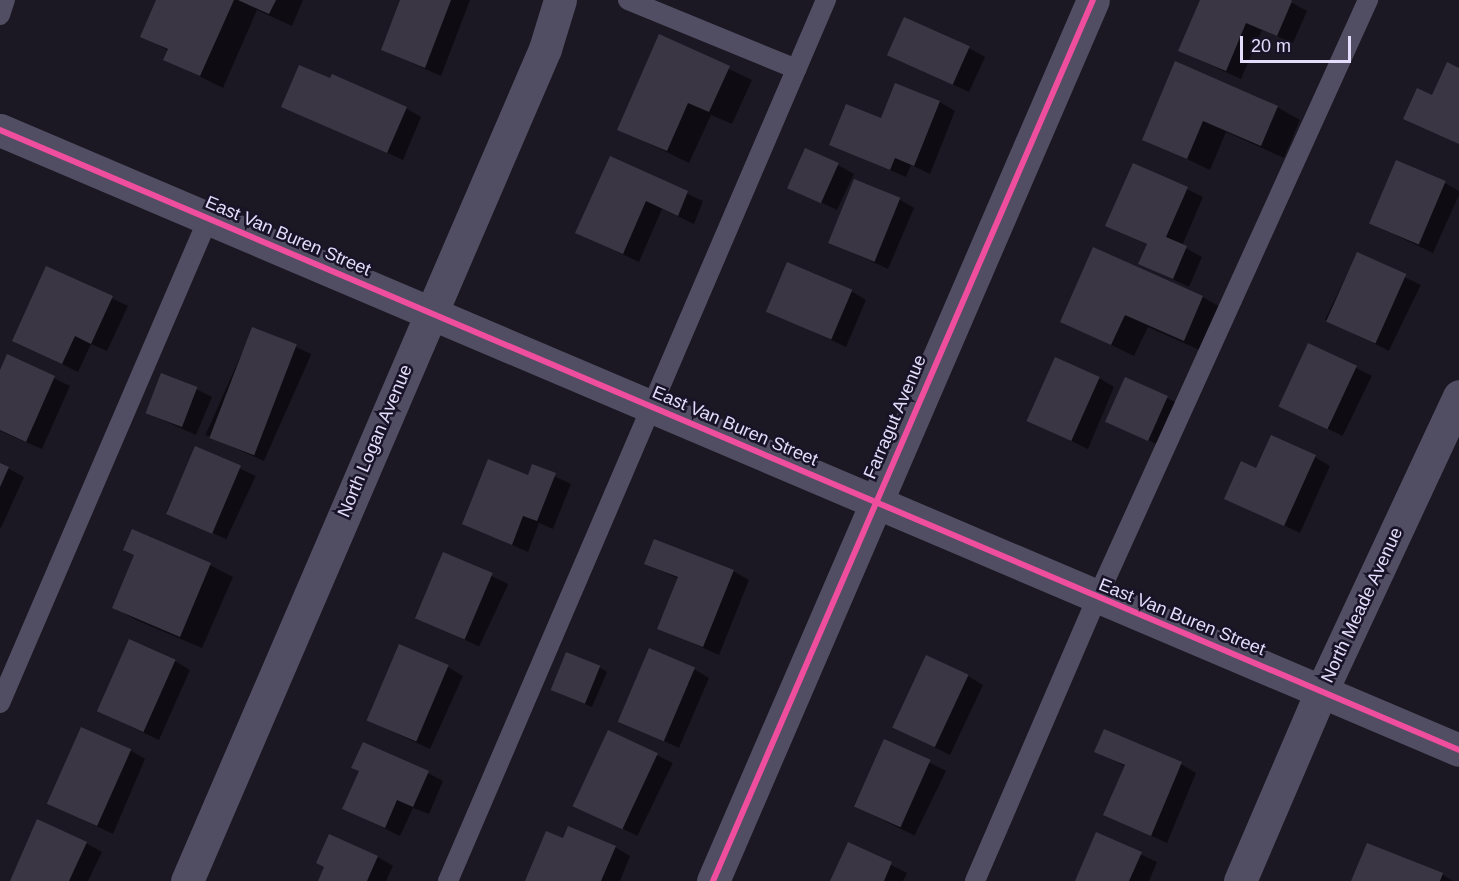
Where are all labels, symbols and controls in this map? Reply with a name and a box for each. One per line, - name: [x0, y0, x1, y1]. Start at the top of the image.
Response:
- scale bar: [1243, 24, 1354, 62]
- text: 20 m: [1251, 36, 1291, 56]
- street label: East Van Buren Street: [202, 191, 374, 281]
- street label: Farragut Avenue: [859, 351, 931, 483]
- street label: North Logan Avenue: [333, 361, 417, 521]
- street label: East Van Buren Street: [649, 381, 821, 471]
- street label: North Meade Avenue: [1316, 524, 1408, 686]
- street label: East Van Buren Street: [1096, 574, 1268, 660]

